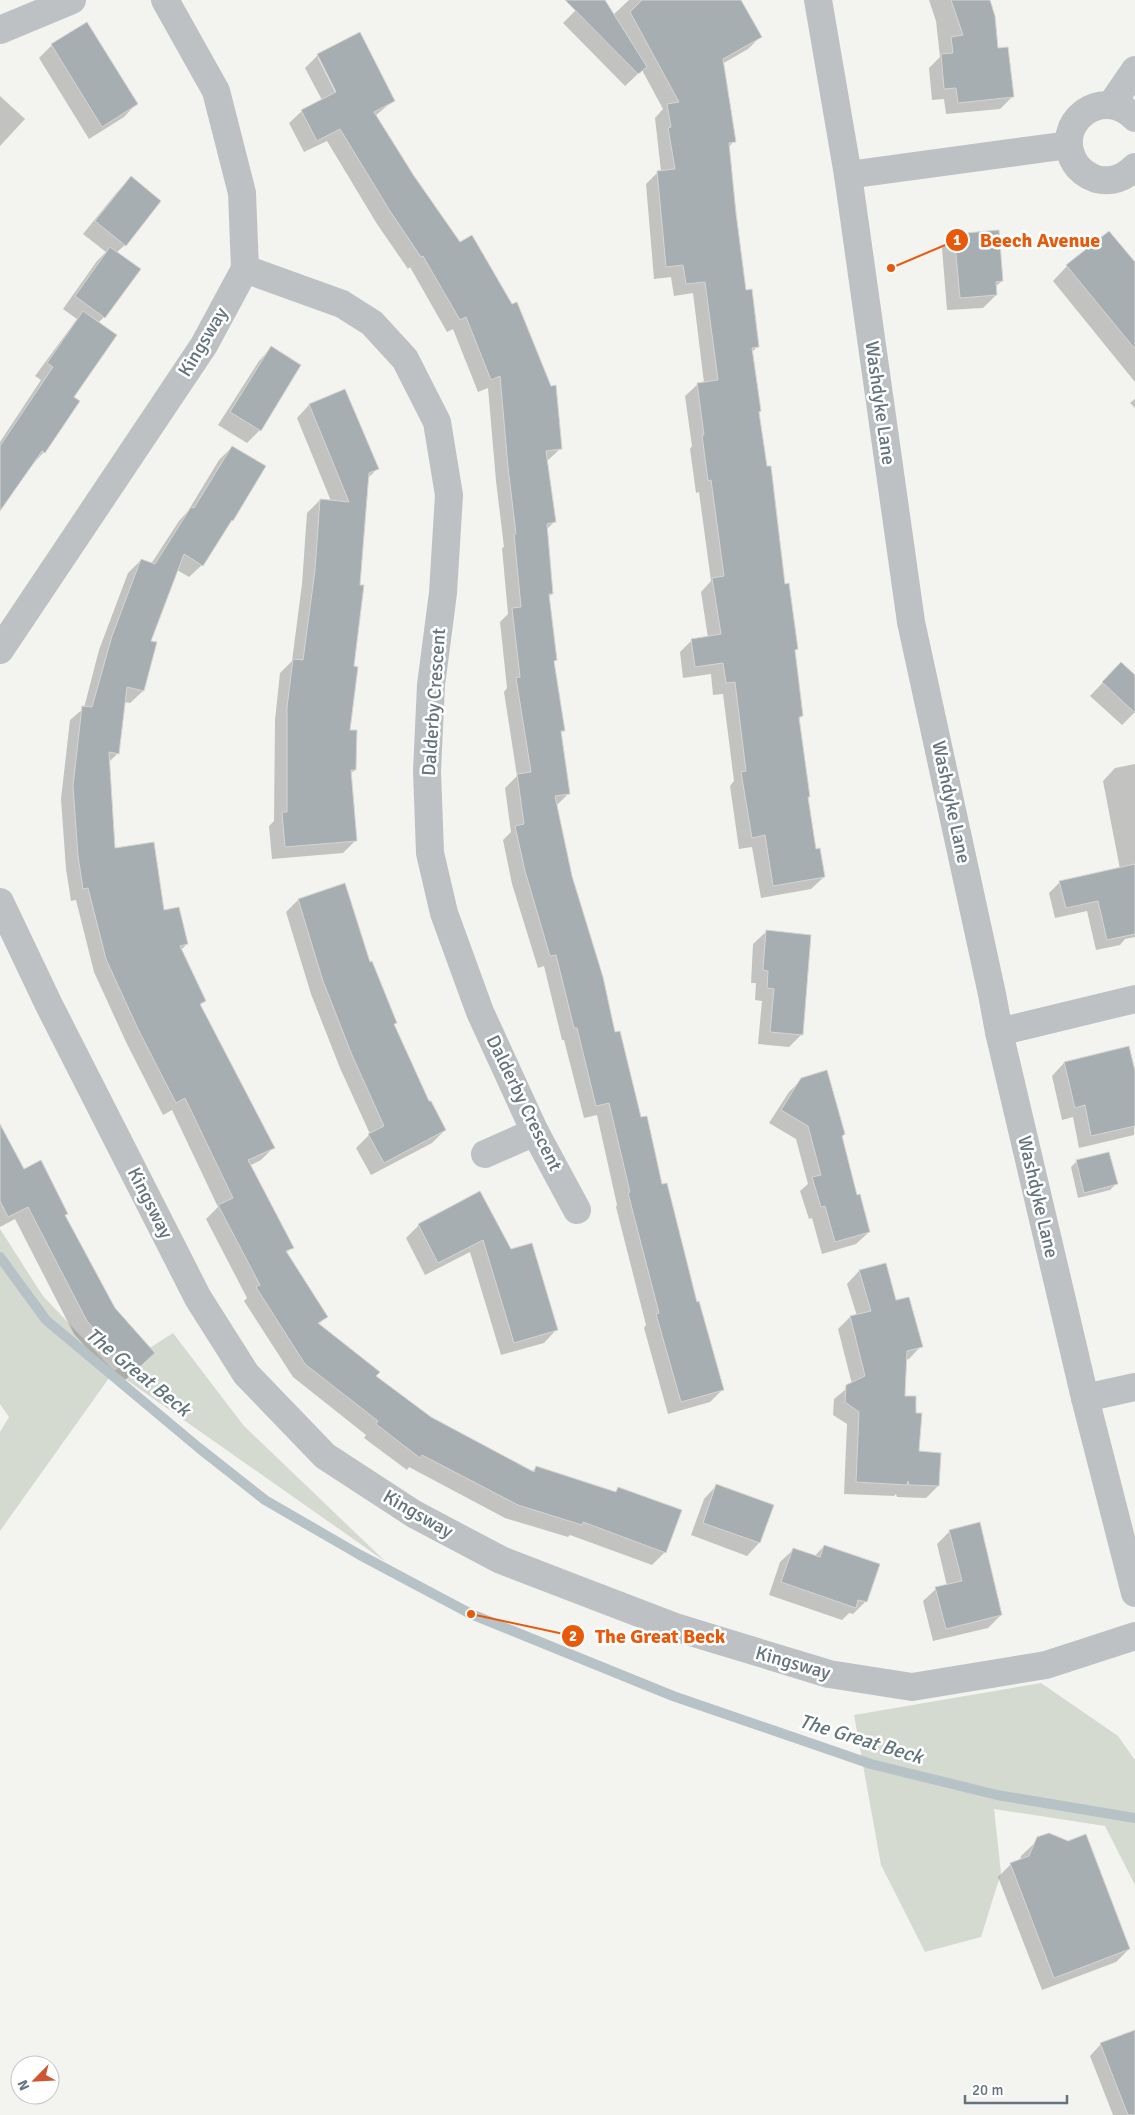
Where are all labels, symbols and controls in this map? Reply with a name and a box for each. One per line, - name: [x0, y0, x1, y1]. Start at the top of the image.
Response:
- callout: Beech Avenue: [945, 222, 1110, 257]
- text: Beech Avenue: [980, 228, 1100, 253]
- text: 1: [953, 231, 961, 249]
- street label: Kingsway: [173, 303, 233, 381]
- street label: Washdyke Lane: [859, 340, 901, 466]
- street label: Dalderby Crescent: [417, 627, 451, 777]
- street label: Washdyke Lane: [926, 738, 976, 866]
- street label: Dalderby Crescent: [481, 1031, 567, 1175]
- street label: Washdyke Lane: [1012, 1134, 1064, 1260]
- street label: Kingsway: [122, 1163, 178, 1243]
- water label: The Great Beck: [80, 1322, 197, 1423]
- street label: Kingsway: [379, 1484, 457, 1544]
- callout: The Great Beck: [560, 1619, 736, 1654]
- text: The Great Beck: [595, 1624, 726, 1649]
- text: 2: [569, 1627, 577, 1645]
- street label: Kingsway: [753, 1641, 833, 1685]
- water label: The Great Beck: [796, 1708, 928, 1770]
- north arrow: [10, 2055, 60, 2105]
- scale bar: [965, 2072, 1068, 2104]
- text: N: [14, 2077, 33, 2093]
- text: 20 m: [972, 2081, 1003, 2099]

